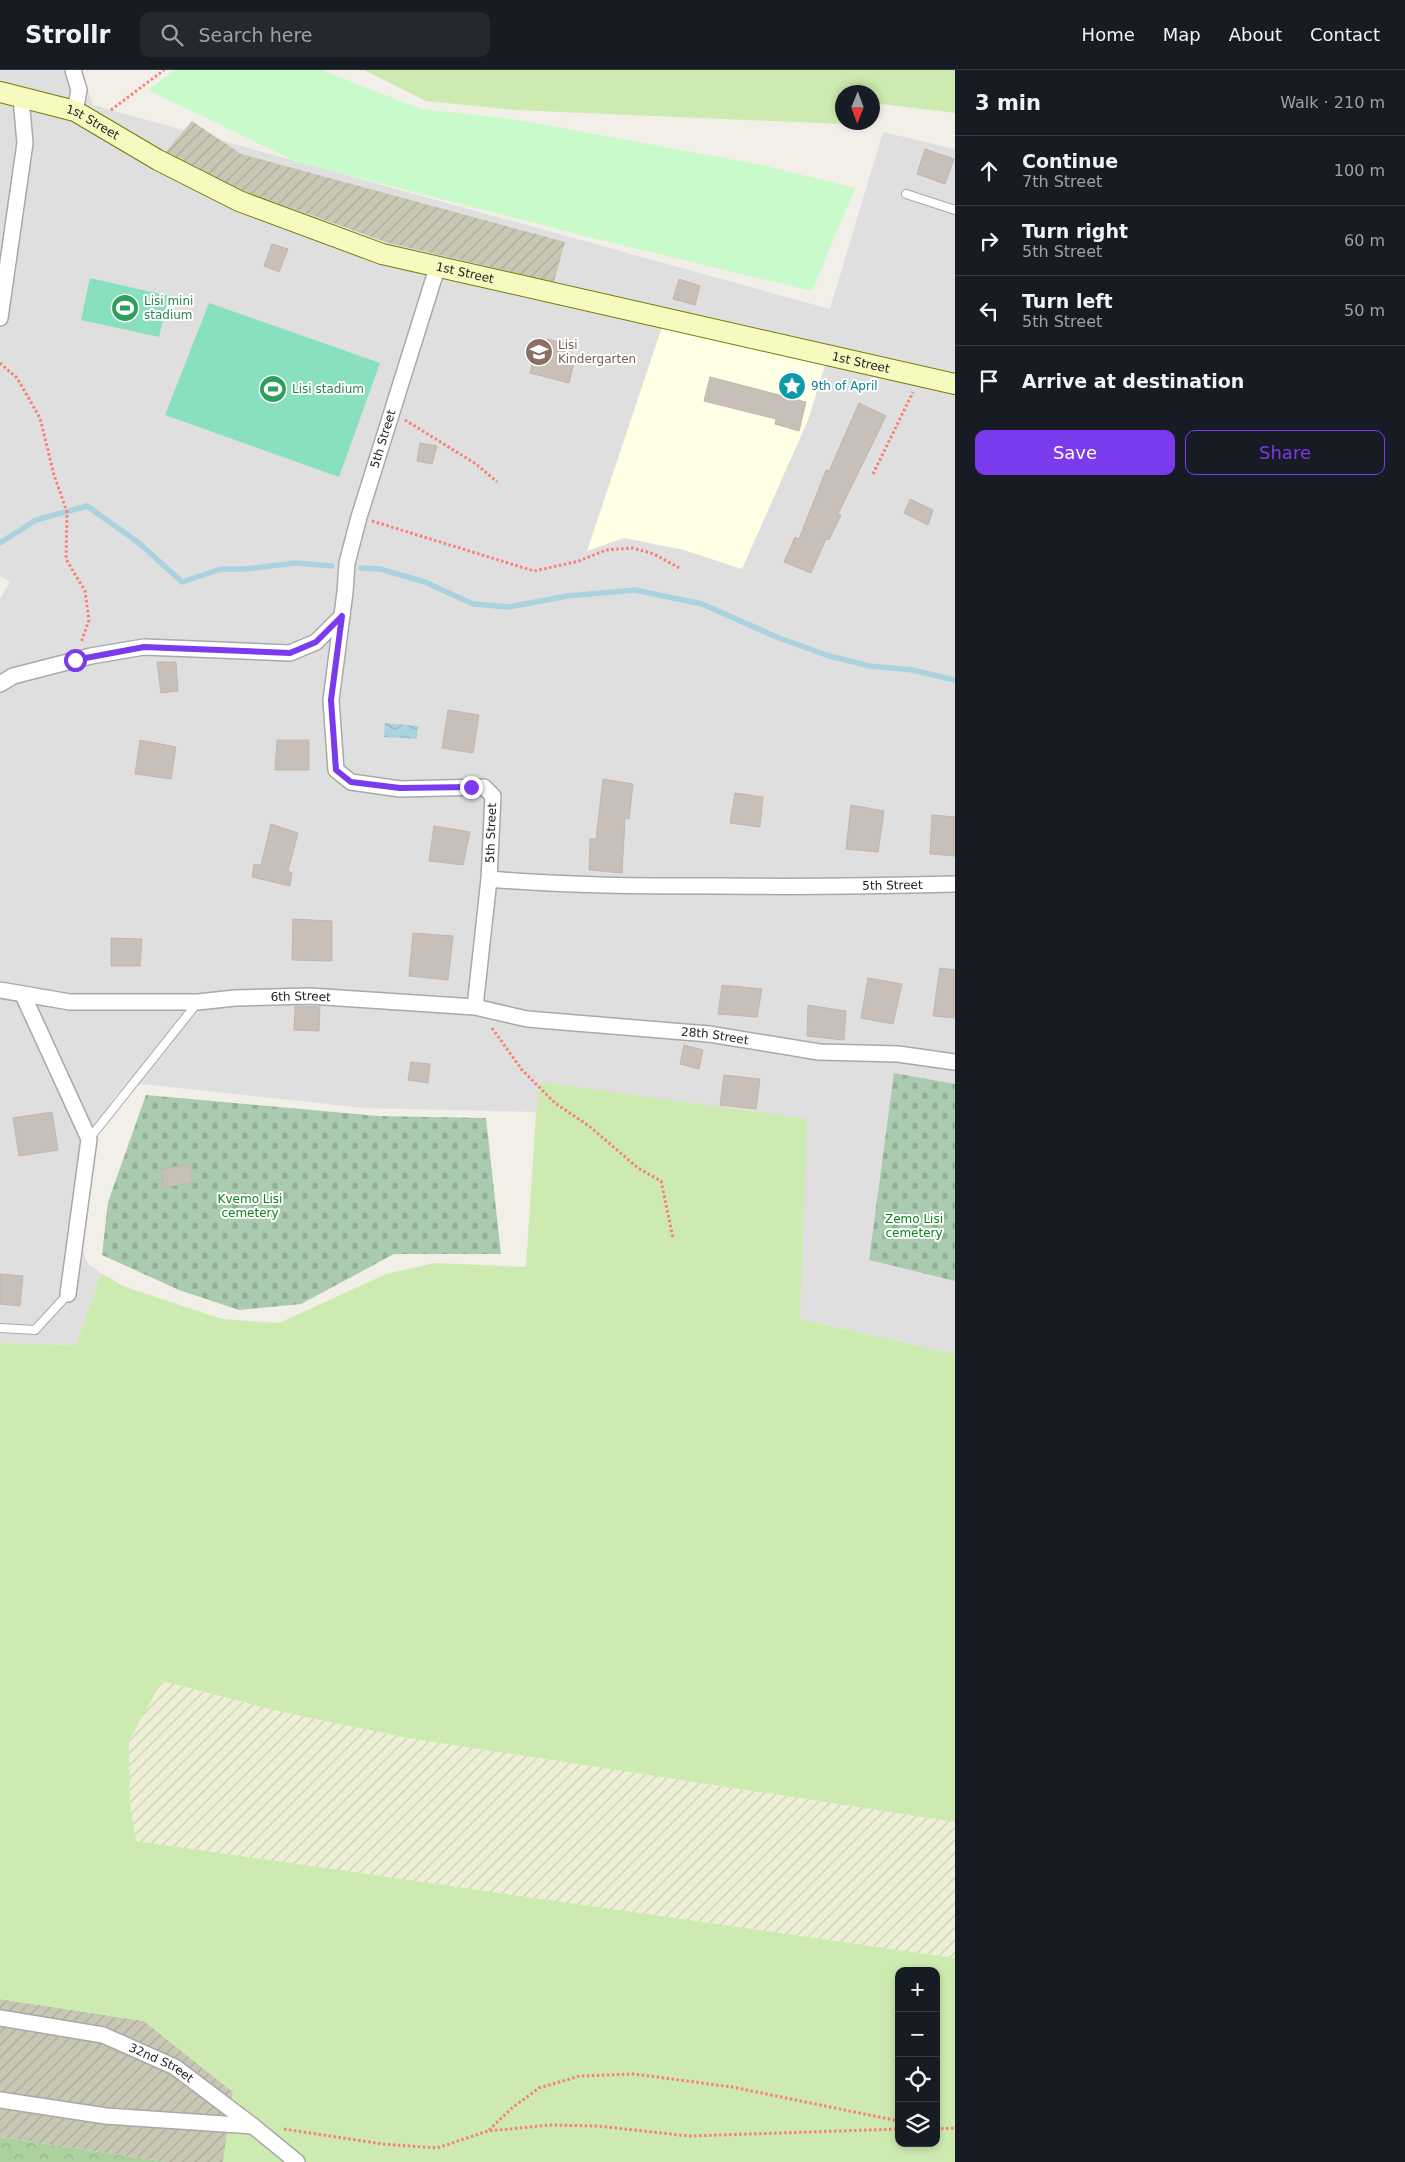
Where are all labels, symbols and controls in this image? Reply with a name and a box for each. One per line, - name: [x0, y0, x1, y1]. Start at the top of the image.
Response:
- search box: [140, 12, 490, 57]
- text: Strollr: [25, 21, 110, 49]
- icon: search: [158, 21, 186, 49]
- text: Search here: [198, 24, 313, 46]
- text: Home: [1082, 24, 1135, 45]
- text: Map: [1163, 24, 1201, 45]
- text: About: [1229, 24, 1282, 45]
- text: Contact: [1310, 24, 1380, 45]
- north arrow: [835, 85, 880, 130]
- text: 3 min: [975, 91, 1041, 115]
- text: Walk · 210 m: [1280, 93, 1385, 112]
- street label: 1st Street: [65, 102, 122, 143]
- text: Continue: [1022, 150, 1118, 172]
- icon: ahead: [975, 157, 1003, 185]
- text: 100 m: [1334, 161, 1385, 180]
- text: 7th Street: [1022, 172, 1102, 191]
- text: Turn right: [1022, 220, 1128, 242]
- icon: right: [975, 227, 1003, 255]
- text: 60 m: [1344, 231, 1385, 250]
- text: 5th Street: [1022, 242, 1102, 261]
- street label: 1st Street: [435, 259, 495, 286]
- text: Turn left: [1022, 290, 1113, 312]
- sports icon: Lisi mini stadium: [110, 293, 140, 323]
- place label: Lisi mini stadium: [144, 294, 193, 322]
- icon: left: [975, 297, 1003, 325]
- text: 50 m: [1344, 301, 1385, 320]
- text: 5th Street: [1022, 312, 1102, 331]
- school or university icon: Lisi Kindergarten: [524, 337, 554, 367]
- place label: Lisi Kindergarten: [558, 338, 636, 366]
- street label: 1st Street: [830, 349, 891, 376]
- icon: arrive: [975, 367, 1003, 395]
- text: Arrive at destination: [1022, 370, 1244, 392]
- place icon: 9th of April: [777, 371, 807, 401]
- sports icon: Lisi stadium: [258, 374, 288, 404]
- place label: 9th of April: [811, 379, 878, 393]
- place label: Lisi stadium: [292, 382, 364, 396]
- street label: 5th Street: [368, 408, 399, 470]
- button: Save: [975, 430, 1175, 475]
- button: Share: [1185, 430, 1385, 475]
- route start: [64, 649, 87, 672]
- route end: [460, 776, 483, 799]
- street label: 5th Street: [483, 802, 499, 863]
- street label: 5th Street: [862, 878, 923, 893]
- street label: 6th Street: [270, 989, 332, 1004]
- street label: 28th Street: [681, 1025, 750, 1047]
- park label: Kvemo Lisi cemetery: [218, 1192, 282, 1220]
- park label: Zemo Lisi cemetery: [885, 1212, 943, 1240]
- map controls: [895, 1967, 940, 2147]
- button: +: [895, 1967, 940, 2012]
- button: −: [895, 2012, 940, 2057]
- street label: 32nd Street: [127, 2040, 196, 2086]
- button: locate: [895, 2057, 940, 2102]
- button: layers: [895, 2102, 940, 2147]

